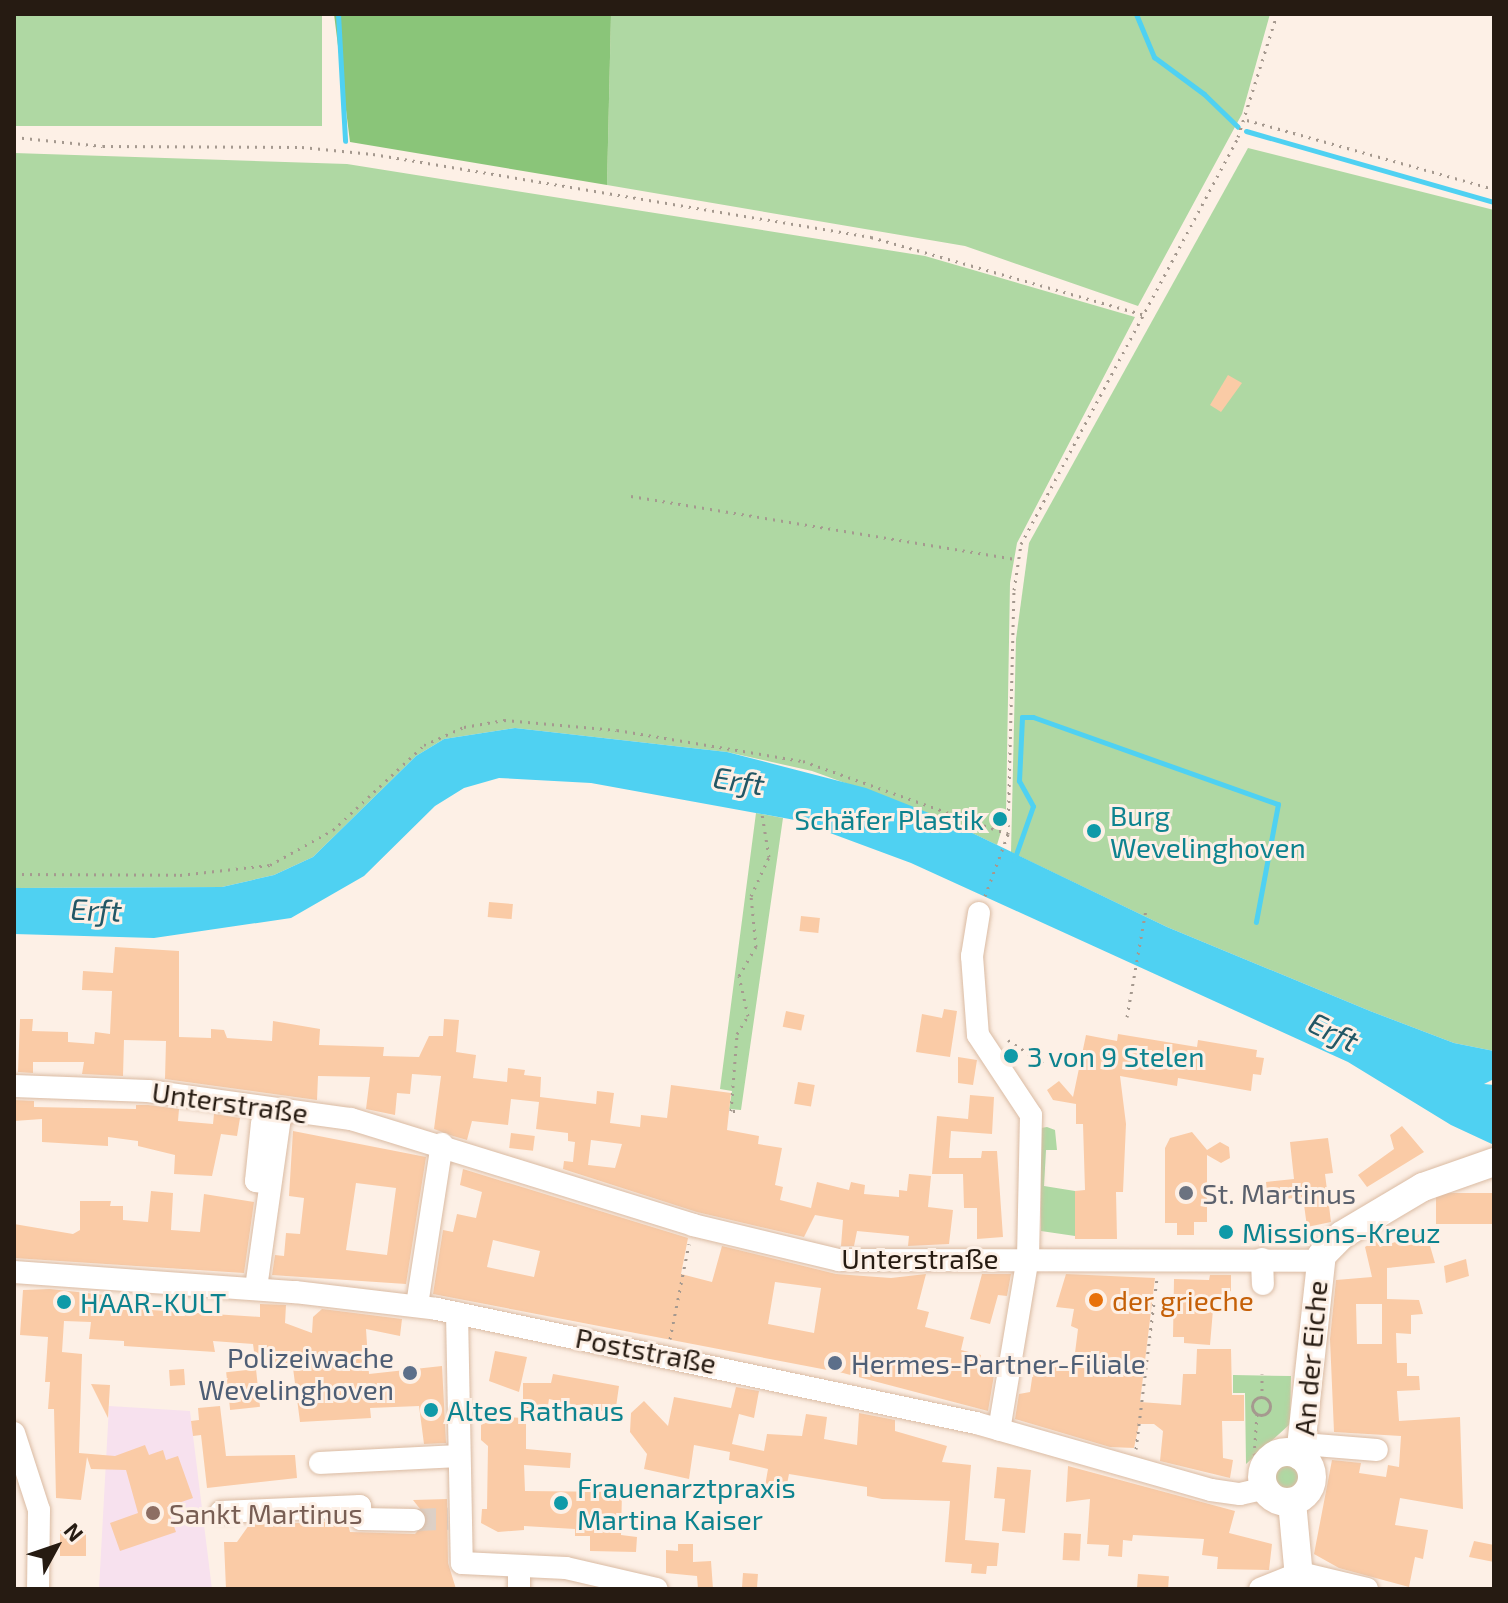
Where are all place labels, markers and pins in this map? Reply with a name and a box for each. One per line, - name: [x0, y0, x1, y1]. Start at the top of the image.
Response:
- place label: Burg Wevelinghoven: [1110, 798, 1306, 864]
- place label: Schäfer Plastik: [794, 802, 984, 836]
- marker: Schäfer Plastik: [991, 810, 1009, 828]
- marker: Burg Wevelinghoven: [1085, 822, 1103, 840]
- place label: 3 von 9 Stelen: [1027, 1039, 1205, 1073]
- marker: 3 von 9 Stelen: [1002, 1047, 1020, 1065]
- place label: St. Martinus: [1202, 1176, 1356, 1210]
- marker: St. Martinus: [1177, 1184, 1195, 1202]
- place label: Missions-Kreuz: [1242, 1215, 1441, 1249]
- marker: Missions-Kreuz: [1217, 1223, 1235, 1241]
- place label: der grieche: [1112, 1283, 1254, 1317]
- place label: HAAR-KULT: [80, 1285, 226, 1319]
- marker: der grieche: [1087, 1291, 1105, 1309]
- marker: HAAR-KULT: [55, 1293, 73, 1311]
- place label: Polizeiwache Wevelinghoven: [198, 1340, 394, 1406]
- place label: Hermes-Partner-Filiale: [851, 1346, 1146, 1380]
- marker: Hermes-Partner-Filiale: [826, 1354, 844, 1372]
- marker: Polizeiwache Wevelinghoven: [401, 1364, 419, 1382]
- place label: Altes Rathaus: [447, 1393, 624, 1427]
- marker: Altes Rathaus: [422, 1401, 440, 1419]
- place label: Frauenarztpraxis Martina Kaiser: [577, 1470, 796, 1536]
- marker: Frauenarztpraxis Martina Kaiser: [552, 1494, 570, 1512]
- place label: Sankt Martinus: [169, 1496, 363, 1530]
- marker: Sankt Martinus: [144, 1504, 162, 1522]

